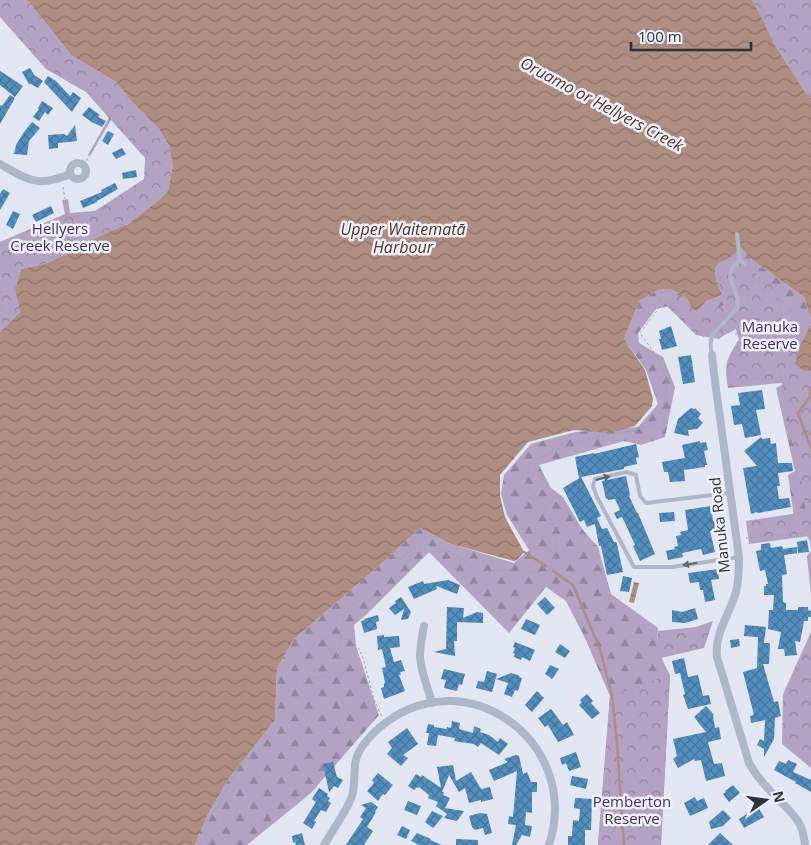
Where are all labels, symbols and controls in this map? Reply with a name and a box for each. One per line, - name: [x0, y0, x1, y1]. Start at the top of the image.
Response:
- scale bar: [631, 20, 751, 52]
- text: 100 m: [638, 26, 682, 46]
- water label: Oruamo or Hellyers Creek: [517, 52, 688, 157]
- park label: Hellyers Creek Reserve: [10, 218, 110, 255]
- water label: Upper Waitematā Harbour: [340, 218, 466, 258]
- park label: Manuka Reserve: [742, 316, 798, 353]
- one-way arrow: [595, 474, 611, 482]
- street label: Manuka Road: [704, 476, 734, 574]
- one-way arrow: [682, 561, 698, 569]
- north arrow: [741, 775, 791, 825]
- text: N: [769, 789, 790, 805]
- park label: Pemberton Reserve: [593, 791, 671, 828]

